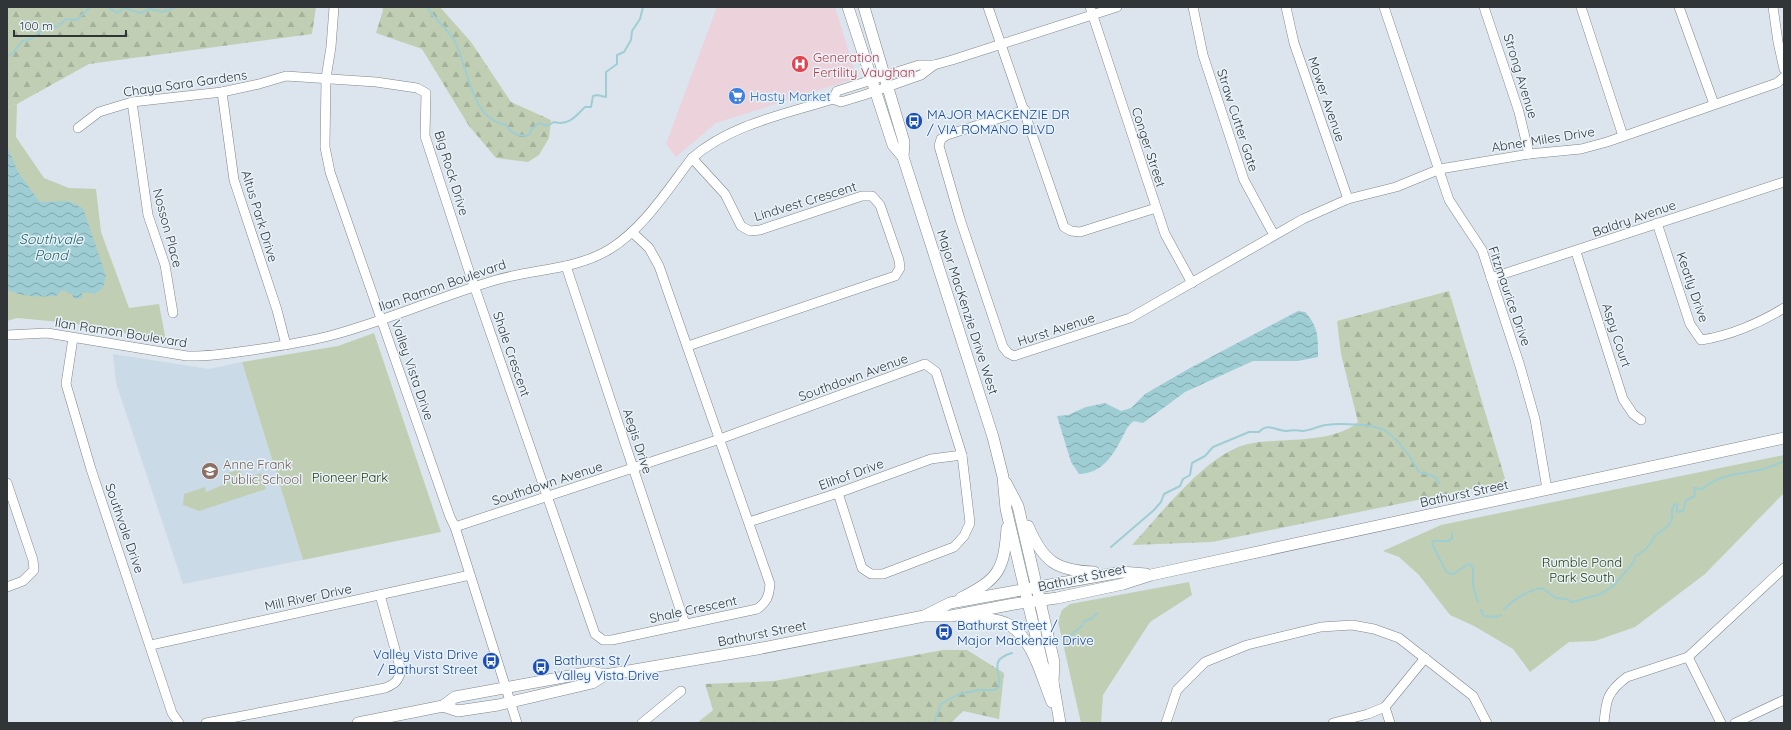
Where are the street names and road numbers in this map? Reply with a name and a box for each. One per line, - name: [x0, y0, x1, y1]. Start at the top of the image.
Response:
- street label: Strong Avenue: [1500, 32, 1542, 120]
- street label: Mower Avenue: [1305, 54, 1349, 144]
- street label: Chaya Sara Gardens: [122, 66, 248, 100]
- street label: Straw Cutter Gate: [1214, 67, 1262, 173]
- street label: Conger Street: [1129, 105, 1169, 189]
- street label: Abner Miles Drive: [1490, 123, 1596, 155]
- street label: Big Rock Drive: [431, 129, 473, 217]
- street label: Altus Park Drive: [238, 168, 282, 264]
- street label: Lindvest Crescent: [752, 178, 858, 224]
- street label: Nosson Place: [150, 187, 186, 269]
- street label: Baldry Avenue: [1590, 196, 1678, 240]
- street label: Major MacKenzie Drive West: [934, 228, 1002, 396]
- street label: Fitzmaurice Drive: [1485, 244, 1535, 348]
- street label: Keatly Drive: [1674, 250, 1712, 324]
- street label: Ilan Ramon Boulevard: [376, 256, 508, 314]
- street label: Aspy Court: [1599, 301, 1635, 369]
- street label: Shale Crescent: [490, 309, 534, 399]
- street label: Hurst Avenue: [1015, 309, 1097, 349]
- street label: Ilan Ramon Boulevard: [54, 314, 188, 350]
- street label: Valley Vista Drive: [388, 318, 438, 422]
- street label: Southdown Avenue: [796, 350, 910, 404]
- street label: Aegis Drive: [620, 406, 656, 476]
- street label: Elihof Drive: [816, 455, 886, 493]
- street label: Southdown Avenue: [490, 458, 604, 508]
- street label: Bathurst Street: [1418, 476, 1510, 510]
- street label: Southvale Drive: [102, 481, 148, 575]
- street label: Bathurst Street: [1036, 560, 1128, 594]
- street label: Mill River Drive: [263, 580, 353, 614]
- street label: Shale Crescent: [648, 592, 738, 626]
- street label: Bathurst Street: [716, 617, 808, 649]

